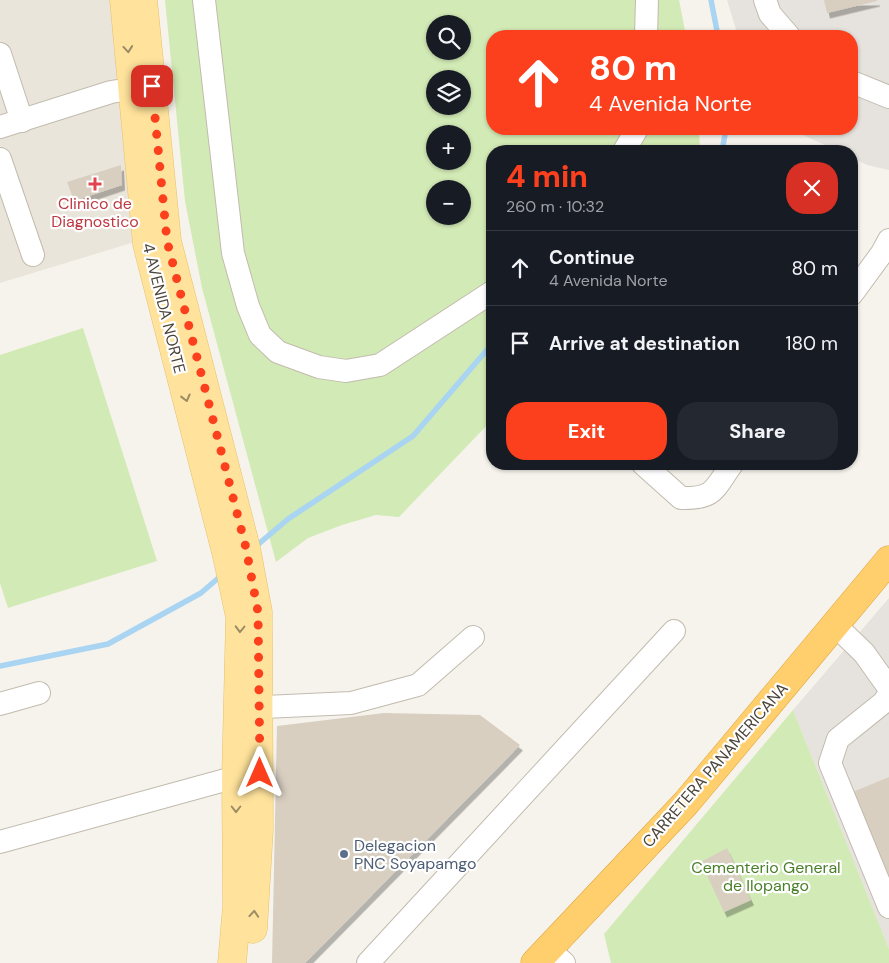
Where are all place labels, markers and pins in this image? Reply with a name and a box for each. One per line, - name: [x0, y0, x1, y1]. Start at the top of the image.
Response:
- pin: [131, 65, 173, 107]
- marker: Clinico de Diagnostico: [88, 177, 102, 191]
- place label: Clinico de Diagnostico: [51, 193, 139, 232]
- place label: Delegacion PNC Soyapamgo: [354, 835, 476, 874]
- marker: Delegacion PNC Soyapamgo: [338, 848, 350, 860]

